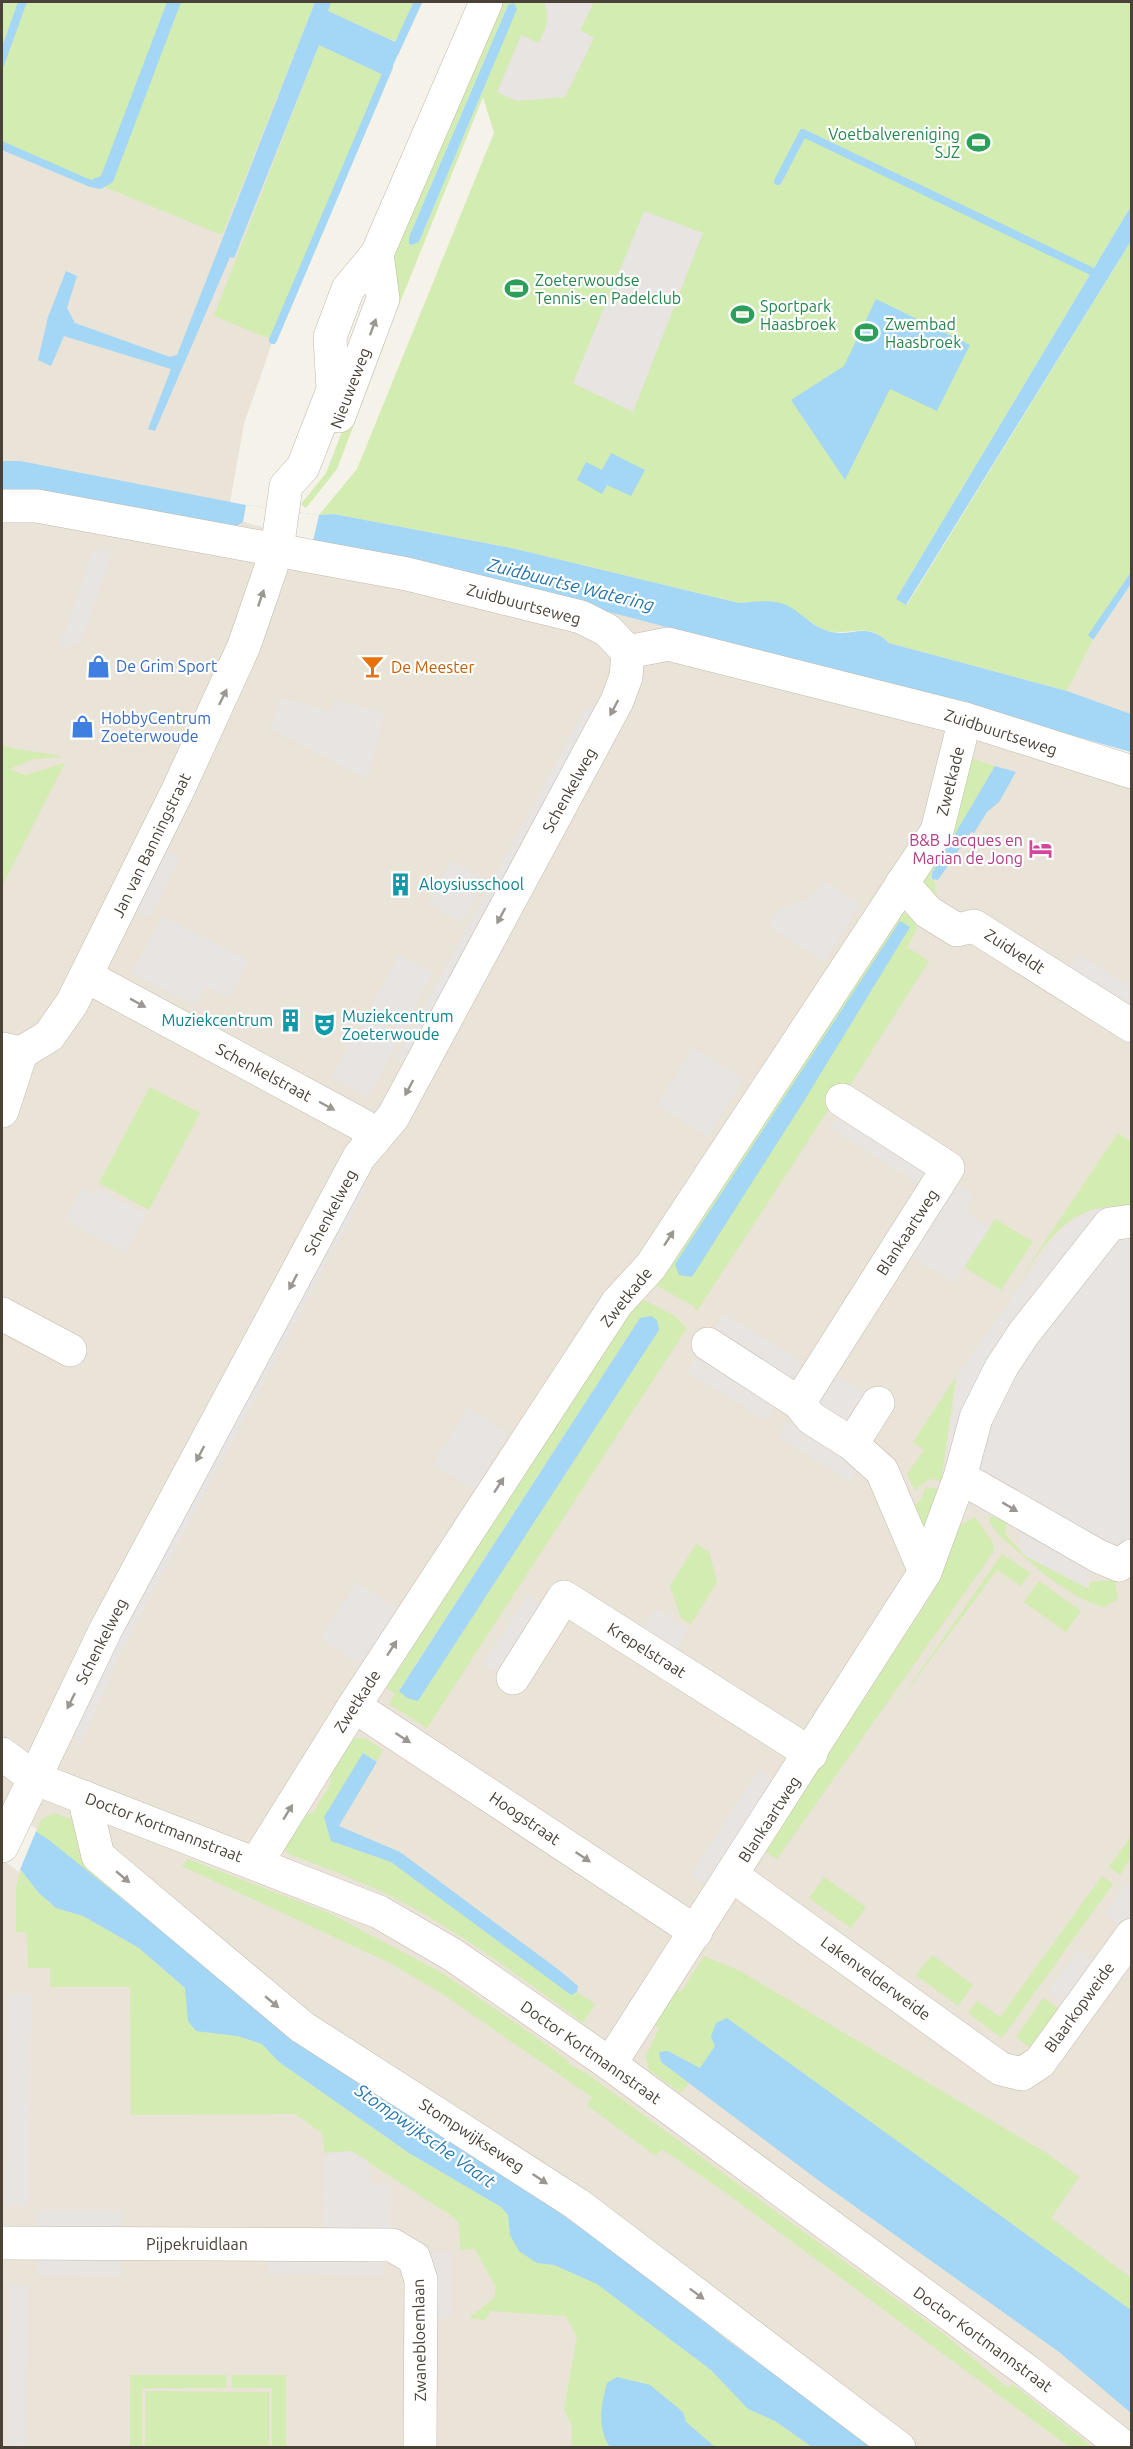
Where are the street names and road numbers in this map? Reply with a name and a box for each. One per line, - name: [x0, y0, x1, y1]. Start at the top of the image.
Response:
- street label: Nieuweweg: [326, 345, 374, 431]
- street label: Zuidbuurtseweg: [465, 580, 583, 628]
- street label: Zuidbuurtseweg: [942, 705, 1060, 759]
- street label: Schenkelweg: [538, 744, 600, 836]
- street label: Zwetkade: [933, 744, 967, 818]
- street label: Jan van Banningstraat: [108, 769, 194, 920]
- street label: Zuidveldt: [982, 925, 1049, 977]
- street label: Schenkelstraat: [213, 1039, 316, 1105]
- street label: Schenkelweg: [300, 1166, 360, 1258]
- street label: Blankaartweg: [872, 1186, 942, 1278]
- street label: Zwetkade: [597, 1264, 655, 1330]
- street label: Schenkelweg: [72, 1595, 130, 1687]
- street label: Krepelstraat: [604, 1619, 690, 1682]
- street label: Zwetkade: [330, 1666, 384, 1736]
- street label: Blankaartweg: [734, 1773, 804, 1865]
- street label: Hoogstraat: [486, 1788, 564, 1849]
- street label: Doctor Kortmannstraat: [83, 1789, 246, 1866]
- street label: Lakenvelderweide: [818, 1932, 934, 2024]
- street label: Blaarkopweide: [1040, 1959, 1118, 2055]
- street label: Doctor Kortmannstraat: [517, 1997, 665, 2108]
- street label: Stompwijkseweg: [416, 2094, 528, 2176]
- street label: Pijpekruidlaan: [146, 2235, 248, 2253]
- street label: Zwanebloemlaan: [409, 2278, 429, 2402]
- street label: Doctor Kortmannstraat: [910, 2283, 1056, 2396]

